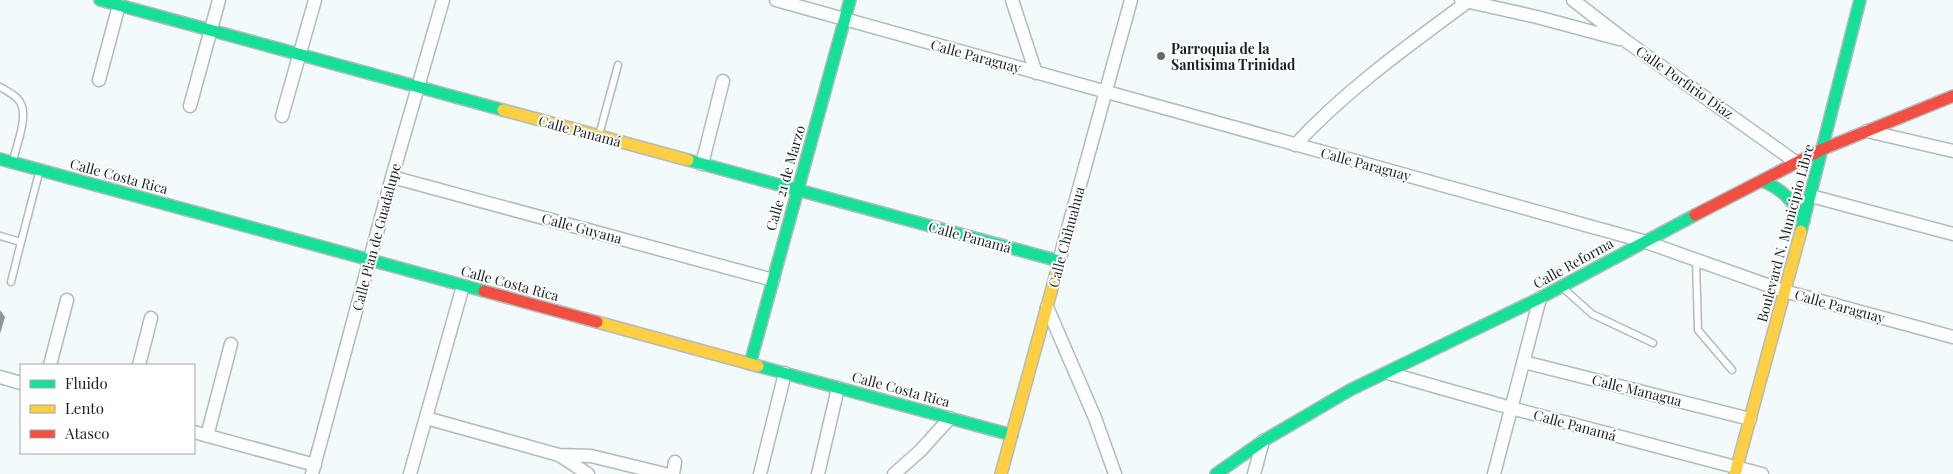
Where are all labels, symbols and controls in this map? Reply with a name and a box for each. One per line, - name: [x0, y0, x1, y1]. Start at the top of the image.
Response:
- street label: Calle Paraguay: [929, 35, 1023, 77]
- place label: Parroquia de la Santisima Trinidad: [1171, 39, 1296, 74]
- street label: Calle Porfirio Díaz: [1632, 41, 1738, 123]
- marker: Parroquia de la Santisima Trinidad: [1155, 50, 1167, 62]
- street label: Calle Panamá: [537, 111, 623, 151]
- street label: Calle 21 de Marzo: [761, 123, 809, 233]
- street label: Boulevard N. Municipio Libre: [1752, 142, 1818, 324]
- street label: Calle Paraguay: [1319, 143, 1413, 185]
- street label: Calle Costa Rica: [68, 154, 170, 198]
- street label: Calle Plan de Guadalupe: [347, 161, 405, 313]
- street label: Calle Chihuahua: [1043, 184, 1089, 290]
- street label: Calle Guyana: [540, 208, 624, 248]
- street label: Calle Panamá: [927, 217, 1013, 257]
- street label: Calle Reforma: [1530, 233, 1617, 293]
- street label: Calle Costa Rica: [459, 261, 561, 305]
- street label: Calle Paraguay: [1793, 285, 1887, 327]
- legend: [20, 364, 195, 454]
- street label: Calle Costa Rica: [850, 367, 952, 411]
- street label: Calle Managua: [1590, 370, 1684, 410]
- text: Fluido: [65, 373, 108, 393]
- text: Lento: [65, 398, 104, 418]
- street label: Calle Panamá: [1532, 405, 1618, 445]
- text: Atasco: [64, 423, 109, 443]

